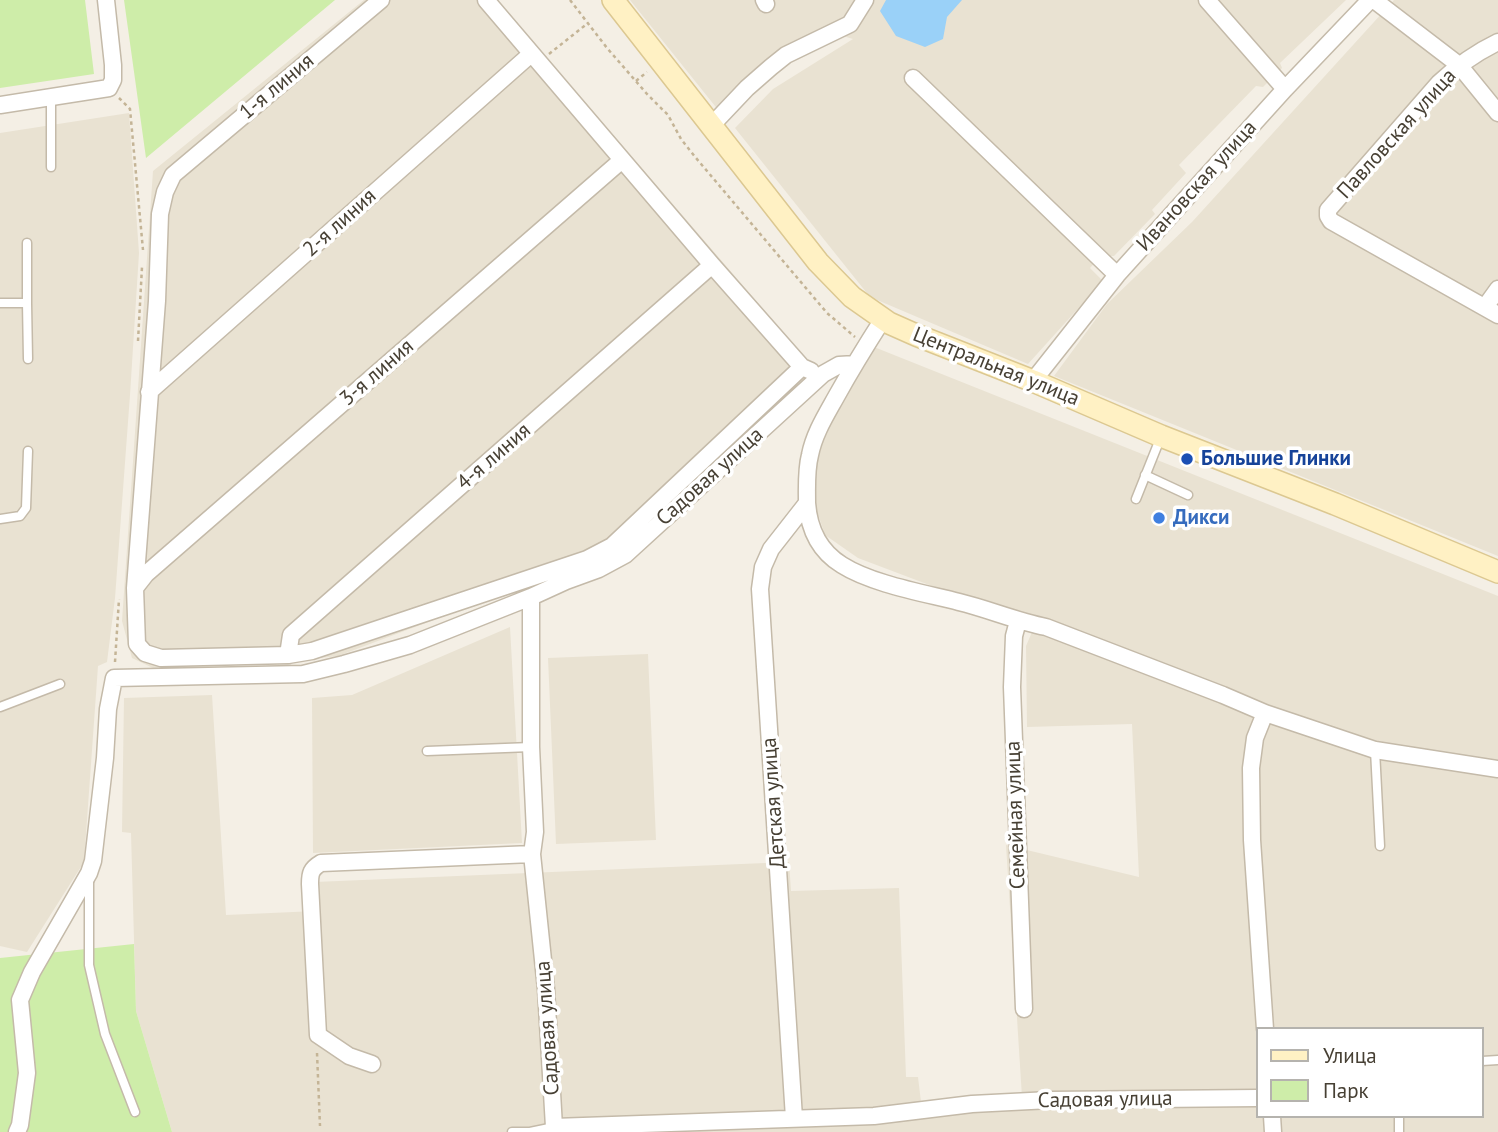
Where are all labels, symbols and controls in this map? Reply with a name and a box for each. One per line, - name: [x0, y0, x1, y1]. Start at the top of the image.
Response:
- street label: 1-я линия: [235, 49, 319, 125]
- street label: Павловская улица: [1332, 64, 1462, 204]
- street label: Ивановская улица: [1132, 115, 1262, 257]
- street label: 2-я линия: [298, 184, 382, 262]
- street label: Центральная улица: [909, 322, 1083, 412]
- street label: 3-я линия: [335, 334, 419, 412]
- street label: 4-я линия: [452, 418, 536, 496]
- street label: Садовая улица: [651, 422, 769, 532]
- place label: Большие Глинки: [1201, 446, 1351, 472]
- marker: Большие Глинки: [1179, 451, 1195, 467]
- place label: Дикси: [1173, 505, 1229, 531]
- marker: Дикси: [1151, 510, 1167, 526]
- street label: Детская улица: [757, 737, 791, 869]
- street label: Семейная улица: [1001, 740, 1031, 890]
- street label: Садовая улица: [531, 960, 565, 1096]
- legend: [1256, 1027, 1484, 1118]
- text: Улица: [1323, 1042, 1377, 1069]
- text: Парк: [1323, 1077, 1369, 1104]
- street label: Садовая улица: [1037, 1086, 1173, 1114]

